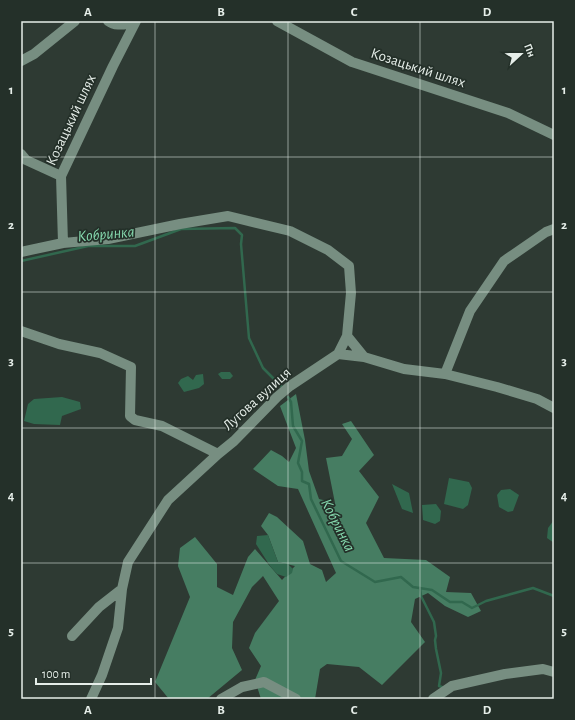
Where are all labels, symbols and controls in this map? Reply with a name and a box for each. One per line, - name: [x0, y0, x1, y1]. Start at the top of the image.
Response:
- text: A: [84, 6, 92, 19]
- text: B: [217, 6, 225, 19]
- text: C: [351, 6, 358, 19]
- text: D: [483, 6, 492, 19]
- north arrow: [501, 34, 541, 74]
- text: Пн: [522, 42, 537, 59]
- street label: Козацький шлях: [369, 46, 468, 90]
- street label: Козацький шлях: [43, 72, 99, 168]
- text: 1: [9, 84, 13, 97]
- text: 1: [562, 84, 566, 97]
- text: 2: [8, 219, 14, 232]
- text: 2: [561, 219, 567, 232]
- water label: Кобринка: [77, 224, 135, 245]
- text: 3: [8, 355, 14, 368]
- text: 3: [561, 355, 567, 368]
- street label: Лугова вулиця: [220, 365, 294, 433]
- text: 4: [8, 490, 15, 503]
- text: 4: [561, 490, 568, 503]
- water label: Кобринка: [317, 496, 358, 555]
- text: 5: [8, 625, 14, 638]
- text: 5: [561, 625, 567, 638]
- scale bar: [36, 660, 151, 686]
- text: 100 m: [42, 668, 70, 680]
- text: A: [84, 704, 92, 717]
- text: B: [217, 704, 225, 717]
- text: C: [351, 704, 358, 717]
- text: D: [483, 704, 492, 717]

